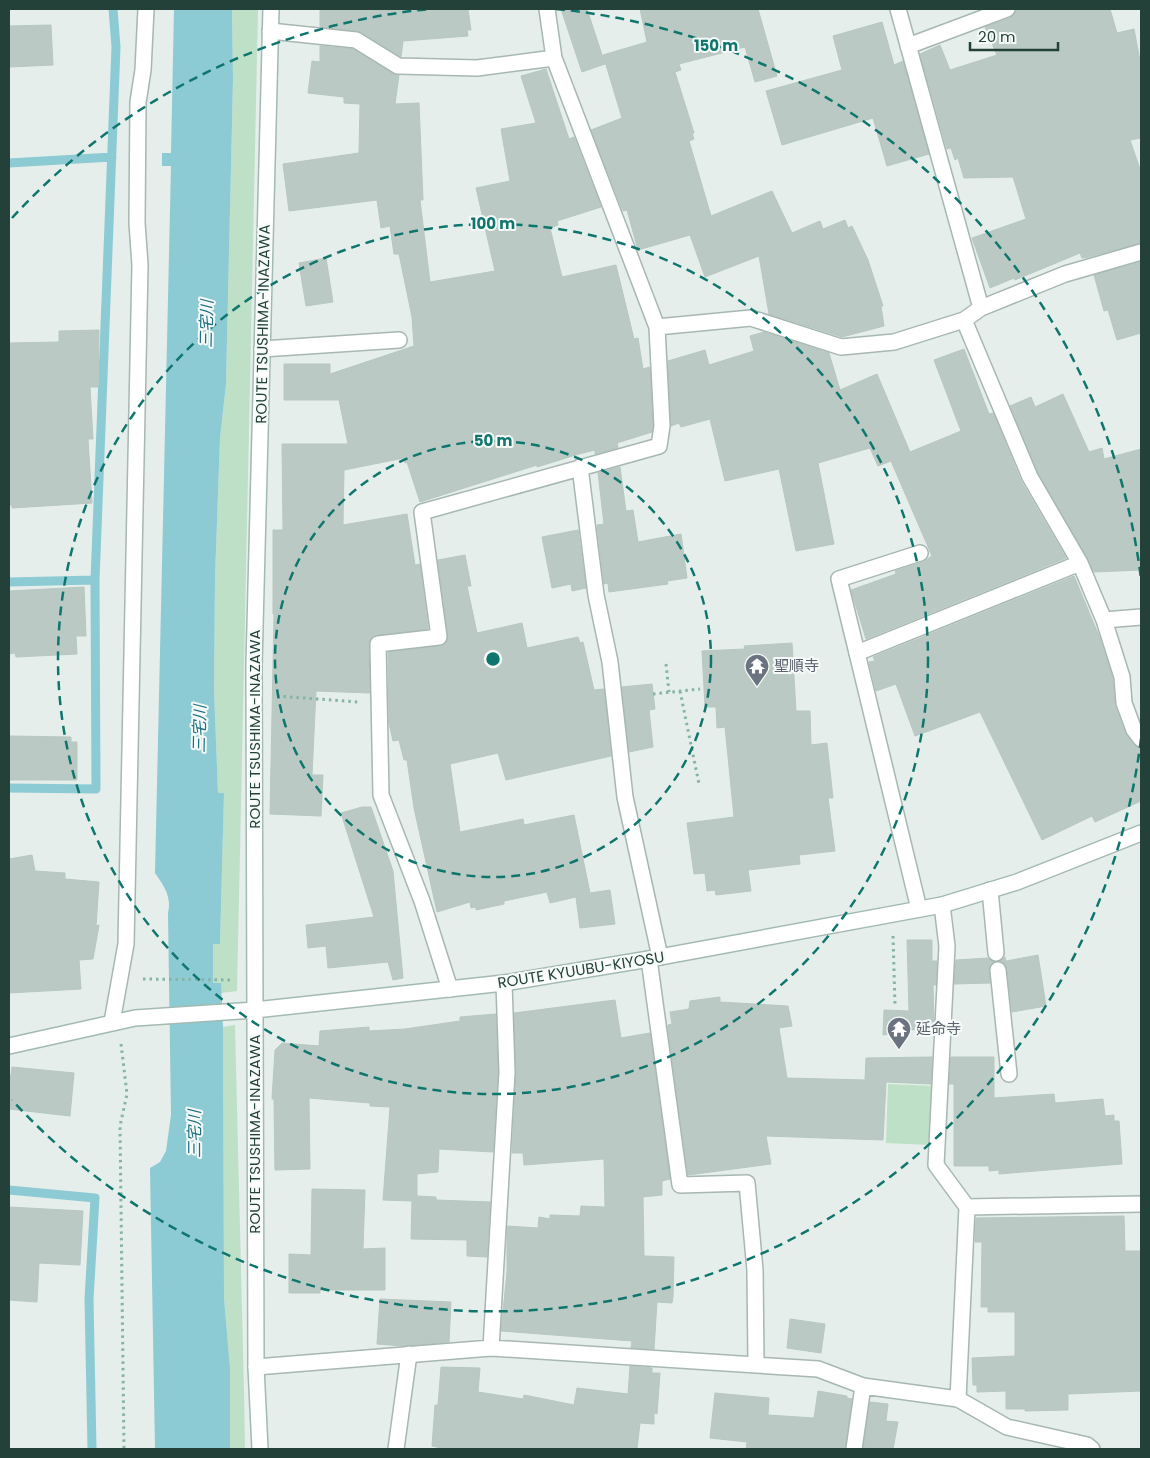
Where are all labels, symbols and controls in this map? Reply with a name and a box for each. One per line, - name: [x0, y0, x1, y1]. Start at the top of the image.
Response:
- scale bar: [970, 20, 1058, 52]
- text: 20 m: [978, 26, 1016, 47]
- text: 150 m: [694, 35, 738, 56]
- text: 100 m: [471, 213, 515, 234]
- street label: ROUTE TSUSHIMA-INAZAWA: [250, 224, 275, 424]
- water label: 三宅川: [195, 298, 218, 348]
- text: 50 m: [474, 430, 512, 451]
- street label: ROUTE TSUSHIMA-INAZAWA: [244, 629, 265, 829]
- centre of rings: [484, 650, 502, 668]
- temple icon: 聖順寺: [744, 653, 770, 687]
- place label: 聖順寺: [774, 655, 819, 676]
- water label: 三宅川: [188, 703, 211, 753]
- street label: ROUTE KYUUBU-KIYOSU: [496, 946, 666, 993]
- temple icon: 延命寺: [886, 1016, 912, 1050]
- place label: 延命寺: [916, 1018, 961, 1039]
- street label: ROUTE TSUSHIMA-INAZAWA: [244, 1034, 265, 1234]
- water label: 三宅川: [183, 1108, 206, 1158]

